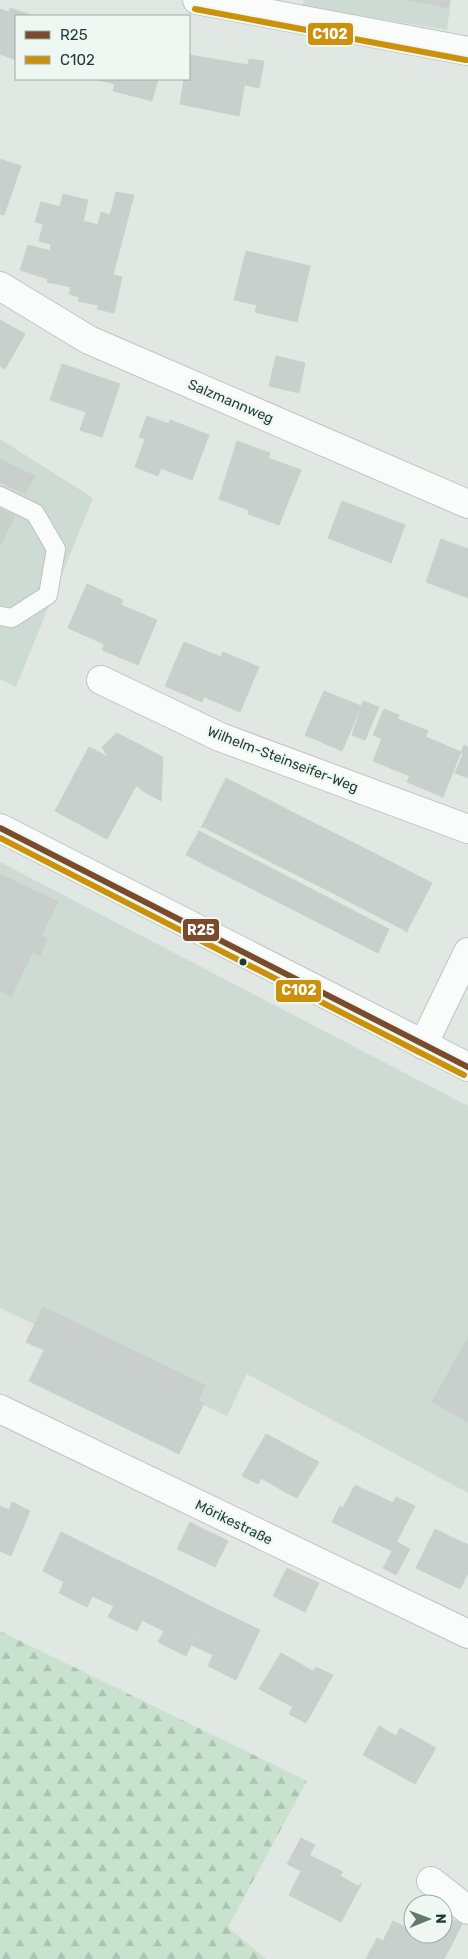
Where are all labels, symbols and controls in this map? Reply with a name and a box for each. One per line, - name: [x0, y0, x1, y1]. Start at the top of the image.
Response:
- legend: [15, 15, 190, 80]
- line badge: C102: [307, 22, 354, 46]
- text: R25: [60, 26, 88, 44]
- text: C102: [312, 26, 348, 43]
- text: C102: [60, 51, 95, 69]
- street label: Salzmannweg: [185, 376, 276, 427]
- street label: Wilhelm-Steinseifer-Weg: [205, 723, 361, 796]
- line badge: R25: [182, 918, 220, 942]
- text: R25: [187, 922, 215, 939]
- unlabelled marker: [238, 957, 248, 967]
- line badge: C102: [275, 979, 322, 1003]
- text: C102: [281, 982, 317, 999]
- street label: Mörikestraße: [192, 1496, 275, 1549]
- north arrow: [403, 1894, 453, 1944]
- text: N: [432, 1914, 449, 1924]

